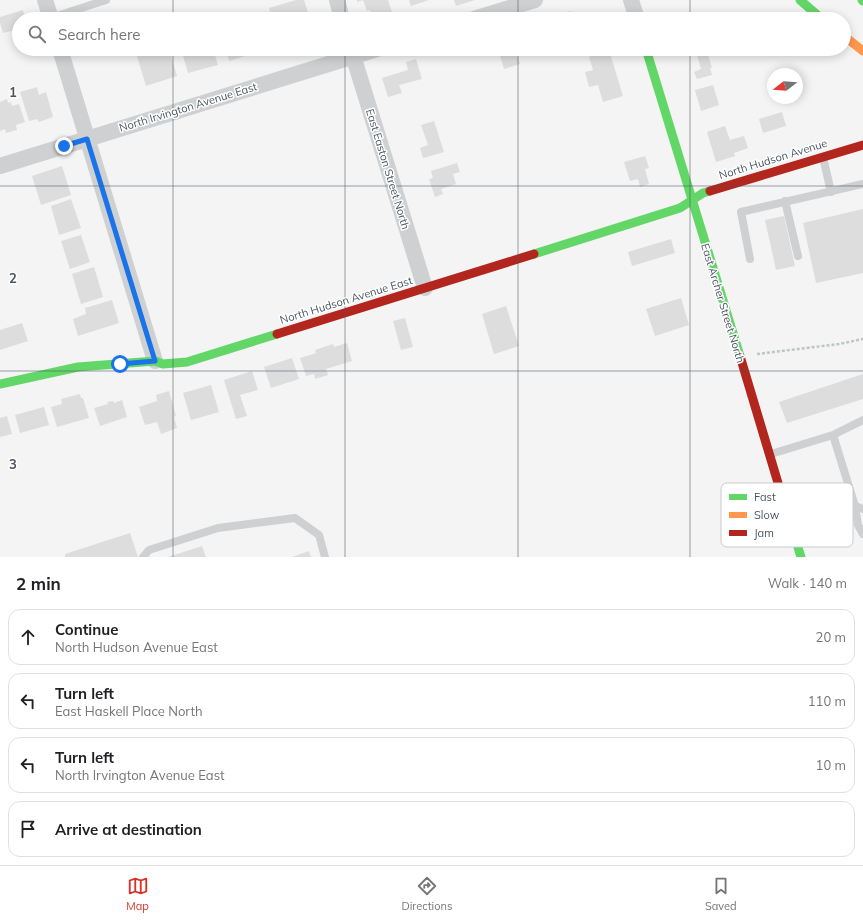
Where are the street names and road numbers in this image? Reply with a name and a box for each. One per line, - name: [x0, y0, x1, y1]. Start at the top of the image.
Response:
- street label: North Irvington Avenue East: [117, 79, 259, 135]
- street label: East Easton Street North: [363, 107, 413, 231]
- street label: North Hudson Avenue: [717, 136, 829, 182]
- street label: East Archer Street North: [698, 242, 748, 364]
- street label: North Hudson Avenue East: [278, 273, 414, 327]

